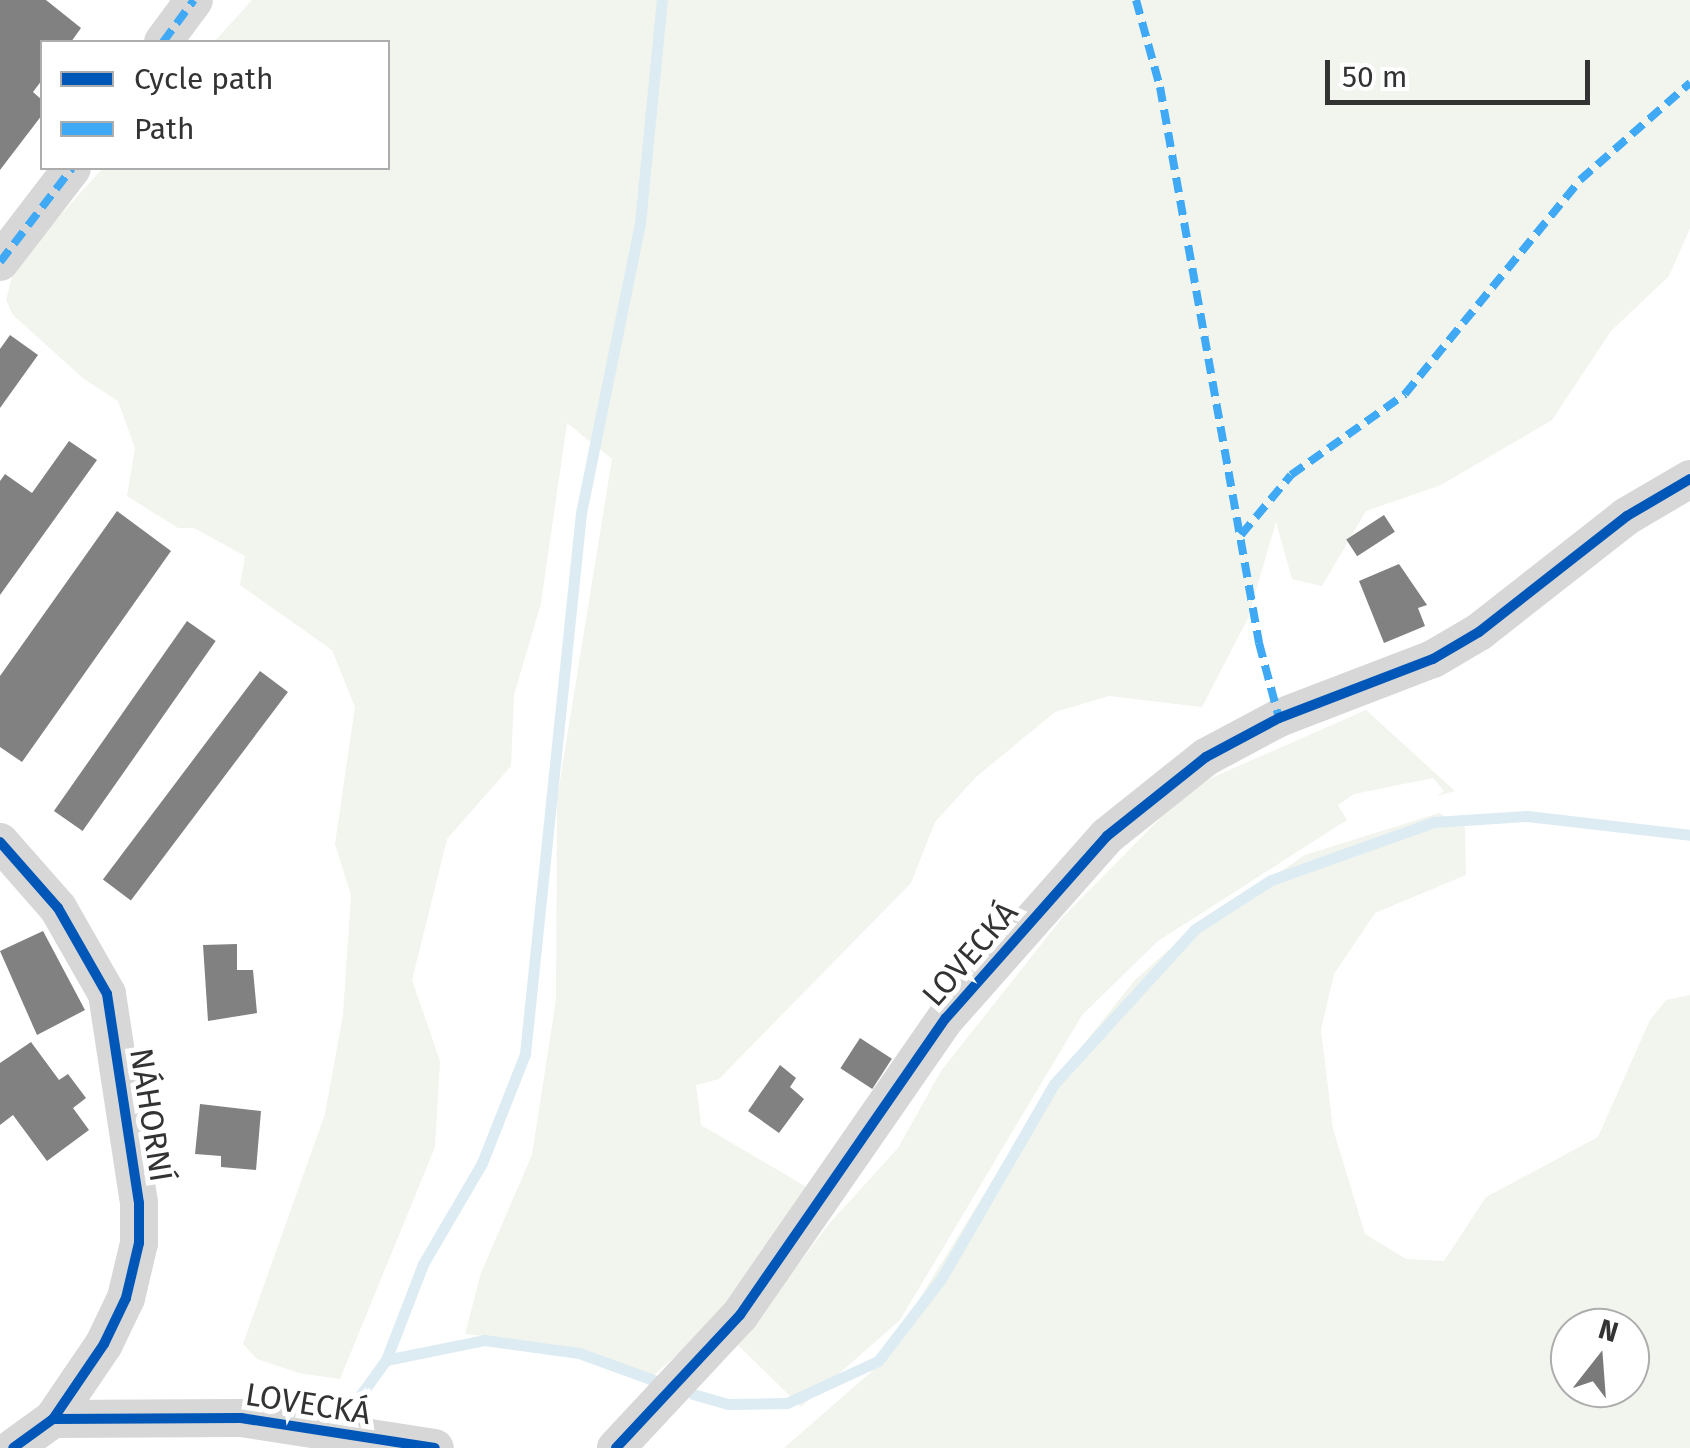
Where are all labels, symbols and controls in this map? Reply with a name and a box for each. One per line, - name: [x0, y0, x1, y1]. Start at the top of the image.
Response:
- legend: [40, 40, 390, 170]
- scale bar: [1330, 40, 1595, 102]
- text: 50 m: [1342, 59, 1407, 95]
- text: Cycle path: [134, 61, 273, 97]
- text: Path: [134, 111, 195, 147]
- street label: LOVECKÁ: [914, 894, 1026, 1014]
- street label: NÁHORNÍ: [121, 1045, 181, 1185]
- north arrow: [1550, 1308, 1650, 1408]
- text: N: [1595, 1312, 1622, 1349]
- street label: LOVECKÁ: [243, 1375, 373, 1433]

